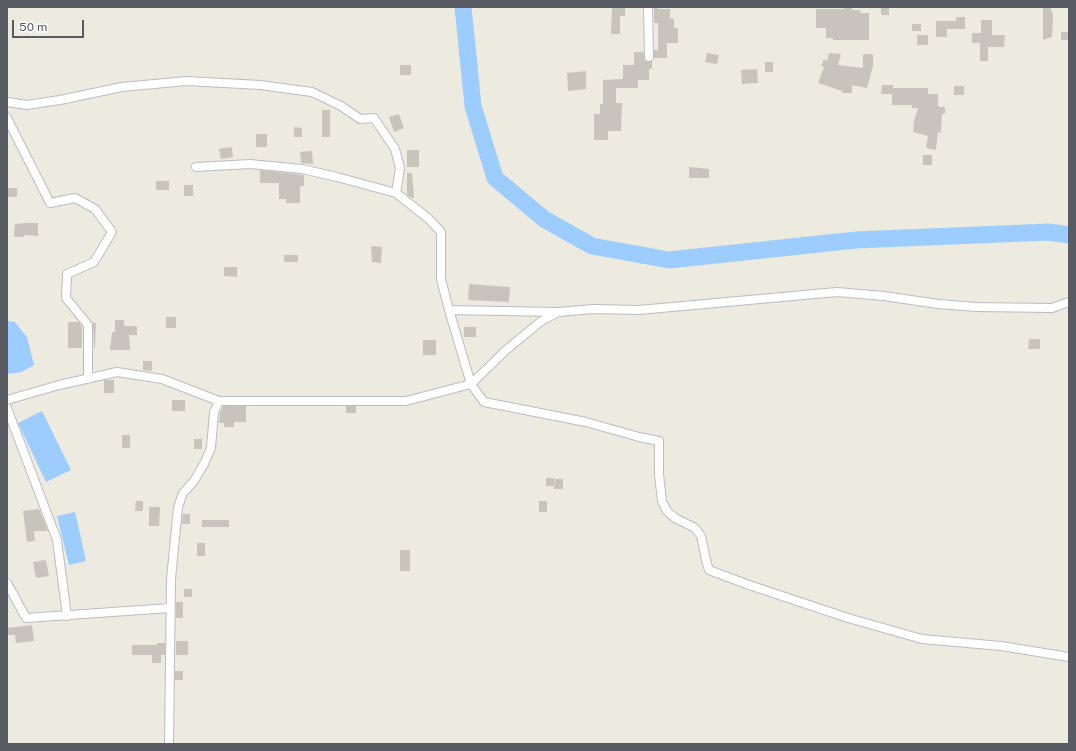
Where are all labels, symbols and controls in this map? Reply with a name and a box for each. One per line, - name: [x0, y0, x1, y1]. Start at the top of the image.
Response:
- scale bar: [14, 12, 86, 38]
- text: 50 m: [19, 20, 47, 34]

